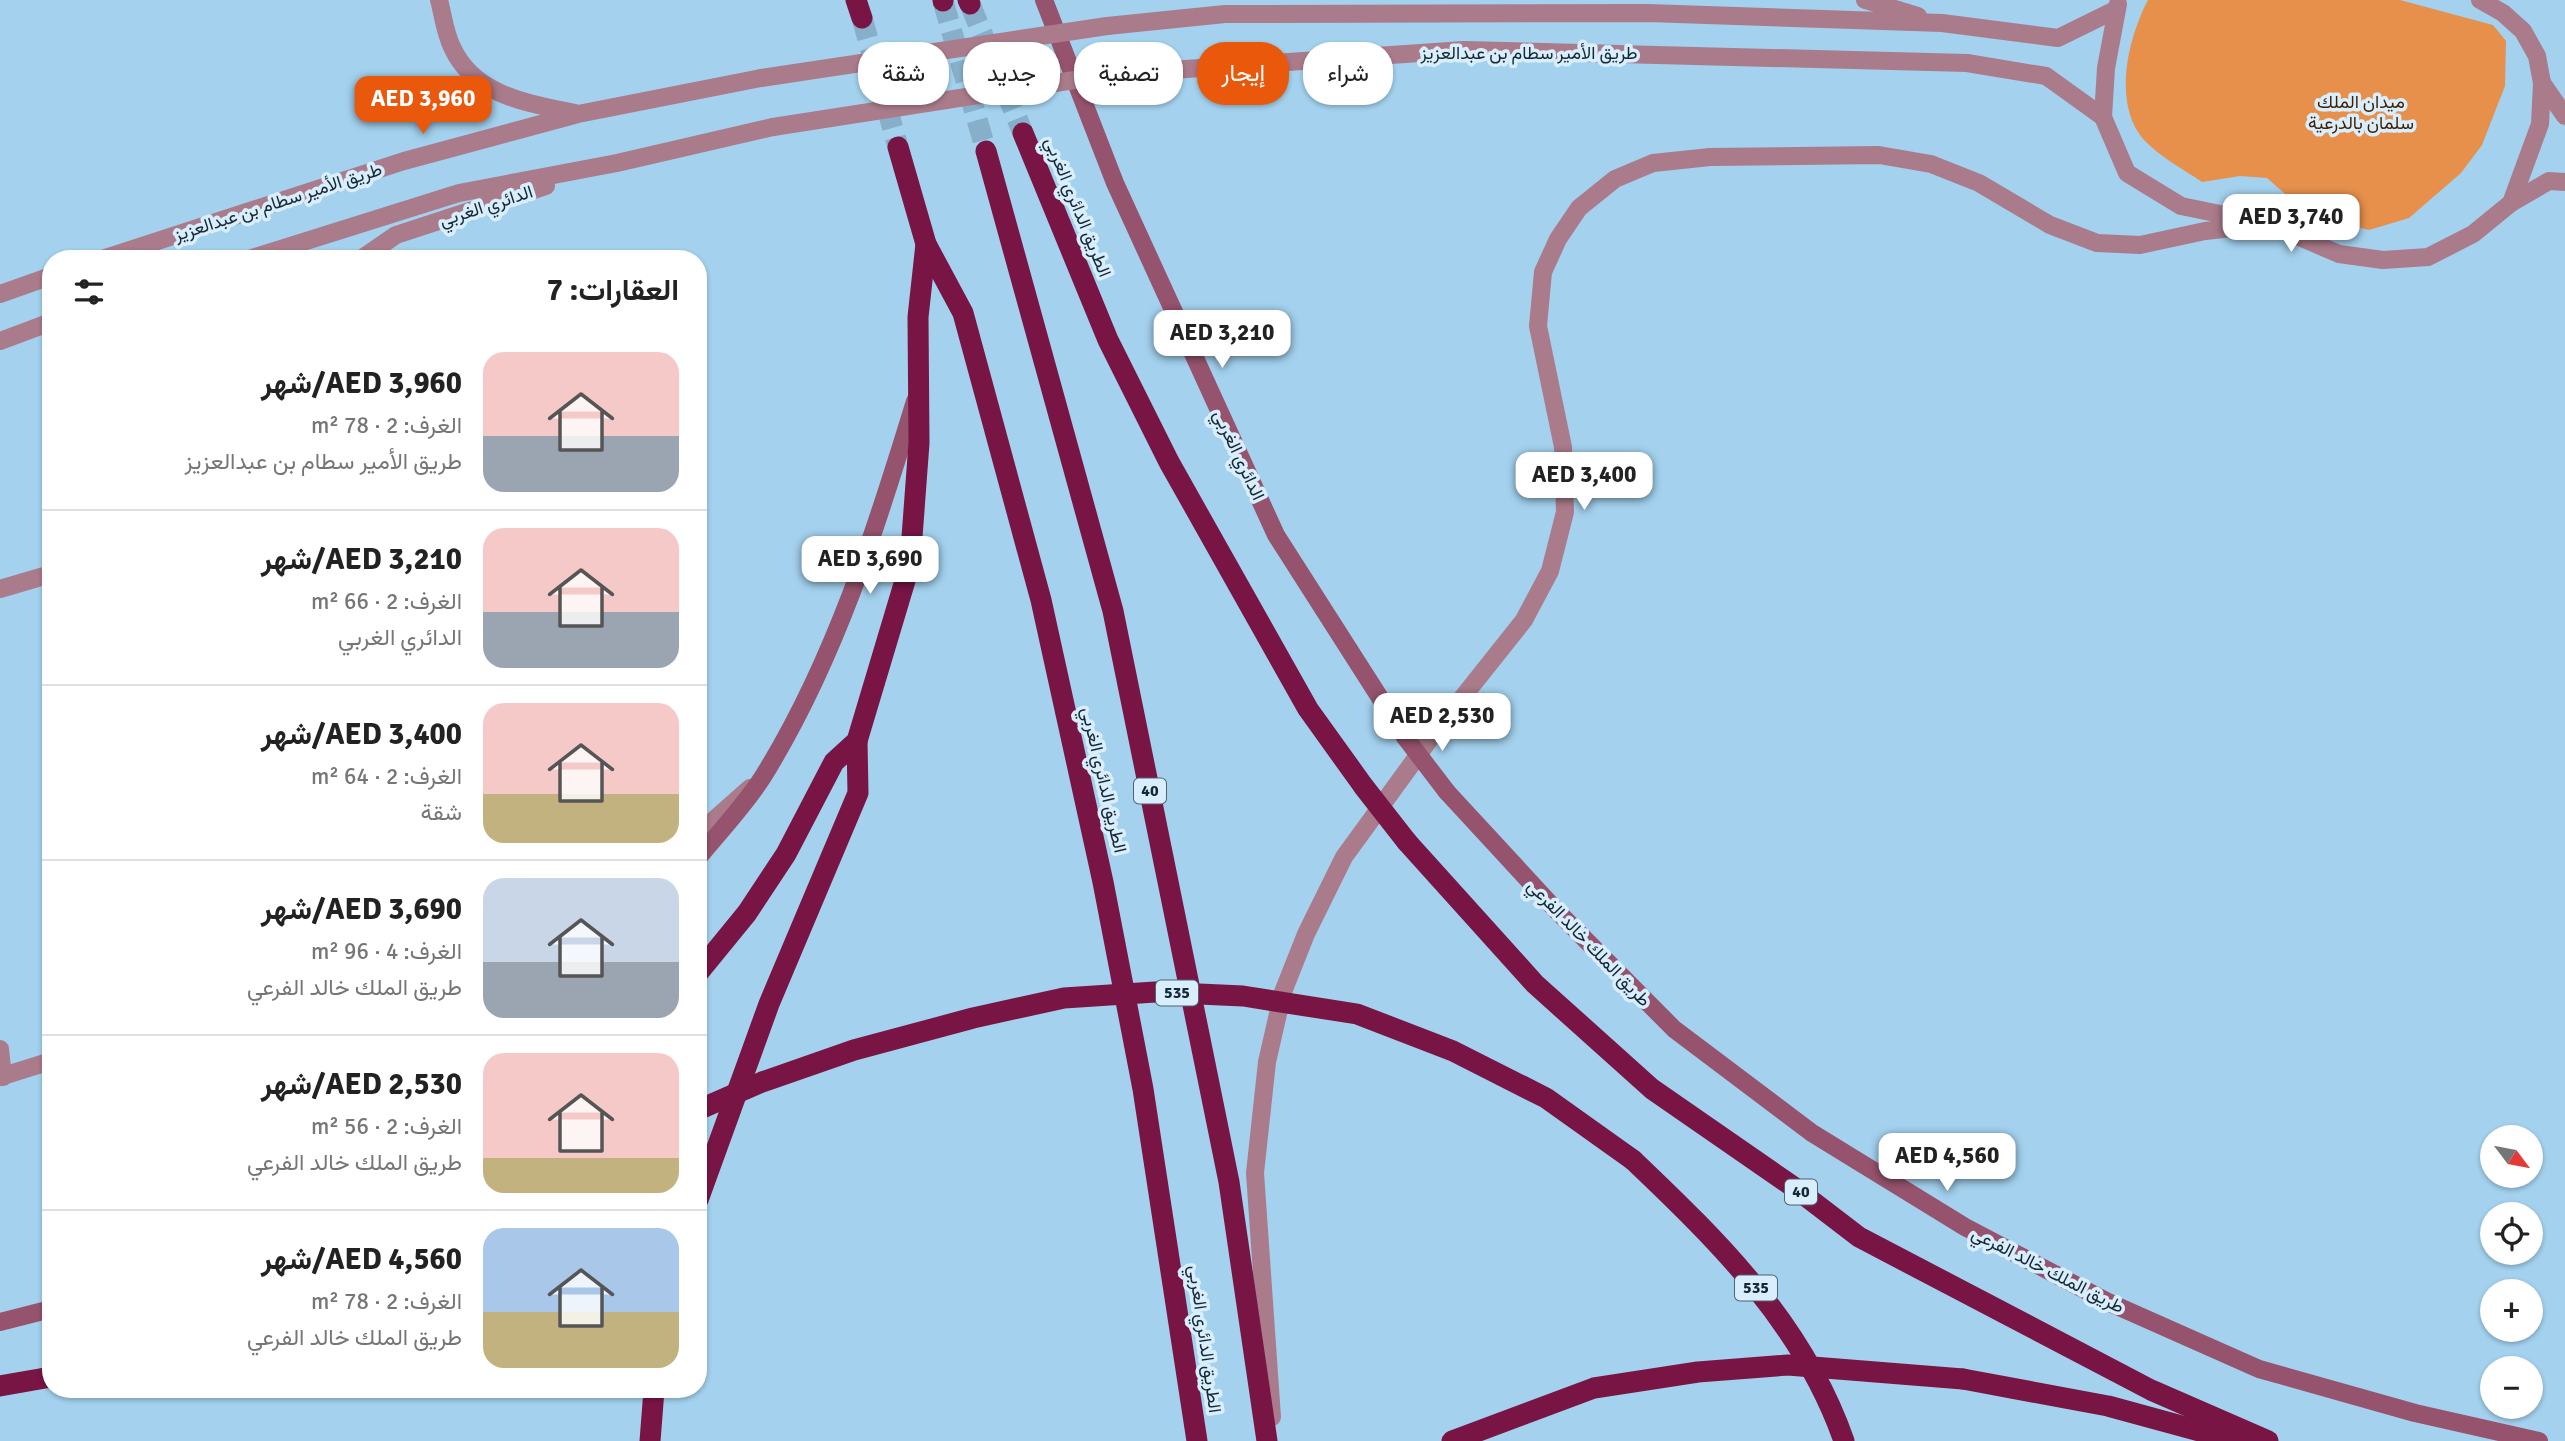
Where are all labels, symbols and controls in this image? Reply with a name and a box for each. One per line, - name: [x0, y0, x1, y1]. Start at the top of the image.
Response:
- chip: شقة: [858, 42, 949, 105]
- chip: جديد: [963, 42, 1060, 105]
- chip: تصفية: [1074, 42, 1183, 105]
- chip: إيجار: [1197, 42, 1289, 105]
- chip: شراء: [1303, 42, 1393, 105]
- street label: طريق الأمير سطام بن عبدالعزيز: [1419, 42, 1638, 65]
- pin: AED 3,960: [343, 76, 503, 136]
- text: AED 3,960: [371, 84, 475, 113]
- park label: ميدان الملك سلمان بالدرعية: [2308, 91, 2414, 134]
- street label: الطريق الدائري الغربي: [1036, 134, 1116, 282]
- street label: طريق الأمير سطام بن عبدالعزيز: [170, 158, 385, 247]
- street label: الدائري الغربي: [436, 181, 537, 235]
- pin: AED 3,740: [2211, 194, 2371, 254]
- text: AED 3,740: [2239, 202, 2343, 231]
- text: العقارات: 7: [547, 272, 679, 309]
- icon: filters: [70, 273, 108, 311]
- pin: AED 3,210: [1142, 310, 1302, 370]
- text: AED 3,210: [1170, 318, 1274, 347]
- text: AED 3,960/شهر: [261, 365, 462, 402]
- icon: home: [539, 380, 623, 464]
- street label: الدائري الغربي: [1205, 406, 1269, 505]
- text: الغرف: 2 · 78 m²: [311, 411, 462, 440]
- text: طريق الأمير سطام بن عبدالعزيز: [185, 447, 462, 476]
- pin: AED 3,400: [1504, 452, 1664, 512]
- text: AED 3,400: [1532, 460, 1636, 489]
- pin: AED 3,690: [790, 536, 950, 596]
- text: AED 3,210/شهر: [261, 541, 462, 578]
- text: AED 3,690: [818, 544, 922, 573]
- icon: home: [539, 556, 623, 640]
- text: الغرف: 2 · 66 m²: [311, 587, 462, 616]
- text: الدائري الغربي: [338, 623, 462, 652]
- pin: AED 2,530: [1362, 694, 1522, 753]
- text: AED 2,530: [1390, 701, 1494, 730]
- street label: الطريق الدائري الغربي: [1073, 705, 1131, 856]
- text: AED 3,400/شهر: [261, 716, 462, 753]
- icon: home: [539, 731, 623, 815]
- text: الغرف: 2 · 64 m²: [311, 762, 462, 791]
- road number: 40: [1134, 778, 1166, 804]
- text: شقة: [420, 798, 462, 827]
- street label: طريق الملك خالد الفرعي: [1520, 875, 1655, 1014]
- text: AED 3,690/شهر: [261, 891, 462, 928]
- icon: home: [539, 906, 623, 990]
- text: الغرف: 4 · 96 m²: [311, 937, 462, 966]
- text: طريق الملك خالد الفرعي: [247, 973, 462, 1002]
- road number: 535: [1156, 981, 1198, 1006]
- text: AED 2,530/شهر: [261, 1066, 462, 1103]
- icon: home: [539, 1081, 623, 1165]
- text: الغرف: 2 · 56 m²: [311, 1112, 462, 1141]
- north arrow: [2480, 1125, 2543, 1188]
- map controls: [2480, 1125, 2543, 1419]
- pin: AED 4,560: [1867, 1134, 2027, 1193]
- text: AED 4,560: [1895, 1141, 1999, 1170]
- text: طريق الملك خالد الفرعي: [247, 1148, 462, 1177]
- road number: 40: [1785, 1180, 1817, 1204]
- button: locate: [2480, 1202, 2543, 1265]
- street label: طريق الملك خالد الفرعي: [1966, 1222, 2128, 1322]
- text: AED 4,560/شهر: [261, 1241, 462, 1278]
- icon: home: [539, 1256, 623, 1340]
- street label: الطريق الدائري الغربي: [1180, 1264, 1226, 1415]
- road number: 535: [1735, 1276, 1777, 1300]
- button: +: [2480, 1279, 2543, 1342]
- text: الغرف: 2 · 78 m²: [311, 1287, 462, 1316]
- text: طريق الملك خالد الفرعي: [247, 1323, 462, 1352]
- button: −: [2480, 1356, 2543, 1419]

